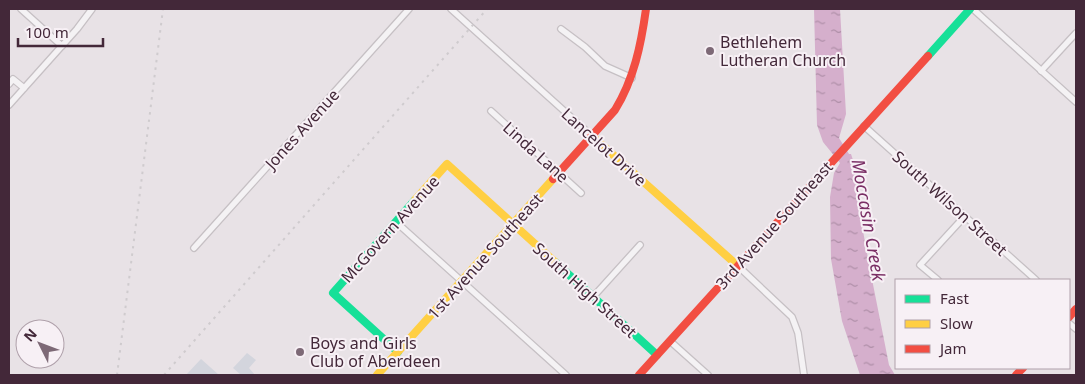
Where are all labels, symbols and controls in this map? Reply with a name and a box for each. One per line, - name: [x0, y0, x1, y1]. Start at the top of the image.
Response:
- scale bar: [18, 15, 102, 47]
- text: 100 m: [25, 22, 69, 42]
- place label: Bethlehem Lutheran Church: [720, 31, 846, 71]
- marker: Bethlehem Lutheran Church: [704, 45, 716, 57]
- street label: Jones Avenue: [259, 84, 344, 175]
- street label: Lancelot Drive: [557, 103, 651, 191]
- street label: Linda Lane: [498, 117, 574, 187]
- street label: South Wilson Street: [888, 146, 1012, 261]
- street label: 3rd Avenue Southeast: [711, 156, 838, 294]
- water label: Moccasin Creek: [846, 157, 892, 284]
- street label: McGovern Avenue: [336, 171, 444, 287]
- street label: 1st Avenue Southeast: [422, 188, 548, 324]
- street label: South High Street: [528, 237, 642, 343]
- legend: [895, 279, 1070, 369]
- text: Fast: [940, 288, 969, 308]
- text: Slow: [940, 313, 973, 333]
- north arrow: [15, 319, 65, 369]
- text: N: [19, 324, 41, 346]
- place label: Boys and Girls Club of Aberdeen: [310, 332, 441, 372]
- text: Jam: [938, 338, 967, 358]
- marker: Boys and Girls Club of Aberdeen: [294, 346, 306, 358]

